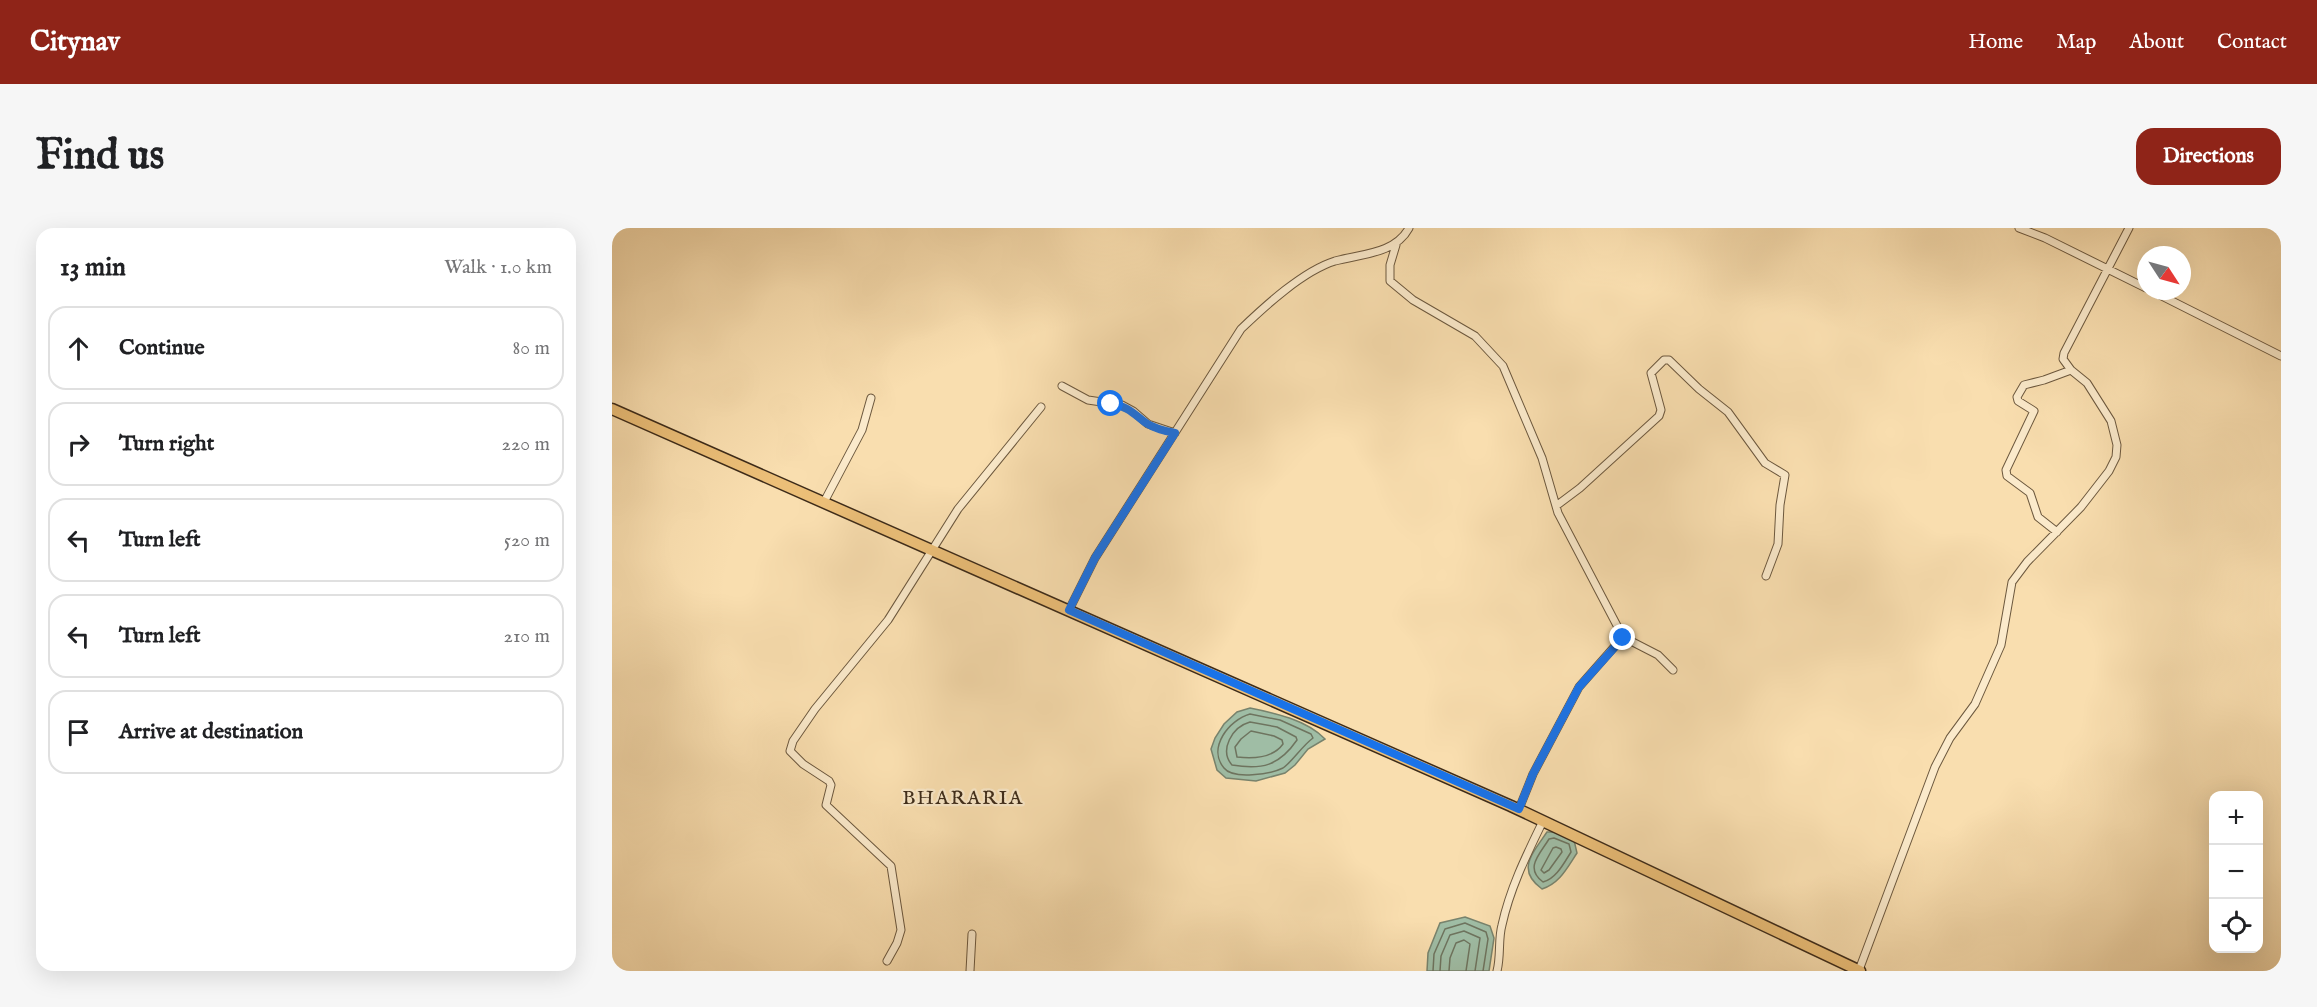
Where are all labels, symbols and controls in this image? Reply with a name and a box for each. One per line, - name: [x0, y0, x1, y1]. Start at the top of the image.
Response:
- text: Citynav: [30, 25, 120, 60]
- text: Home: [1968, 29, 2023, 56]
- text: Map: [2056, 29, 2096, 56]
- text: About: [2129, 29, 2184, 56]
- text: Contact: [2217, 29, 2287, 56]
- button: Directions: [2136, 128, 2281, 185]
- text: Find us: [36, 130, 164, 183]
- north arrow: [2137, 246, 2191, 300]
- text: 13 min: [60, 251, 126, 284]
- text: Walk · 1.0 km: [444, 255, 552, 280]
- icon: ahead: [62, 332, 95, 365]
- text: Continue: [119, 334, 205, 362]
- text: 80 m: [513, 336, 550, 361]
- route start: [1097, 390, 1123, 416]
- icon: right: [62, 428, 95, 461]
- text: Turn right: [119, 430, 214, 458]
- text: 220 m: [502, 432, 550, 457]
- icon: left: [62, 524, 95, 557]
- text: Turn left: [119, 526, 201, 554]
- text: 520 m: [504, 528, 550, 553]
- icon: left: [62, 620, 95, 653]
- text: Turn left: [119, 622, 201, 650]
- text: 210 m: [504, 624, 550, 649]
- route end: [1609, 624, 1635, 650]
- icon: arrive: [62, 716, 95, 749]
- text: Arrive at destination: [119, 718, 303, 746]
- district label: BHARARIA: [902, 786, 1024, 811]
- map controls: [2209, 791, 2263, 953]
- button: +: [2209, 791, 2263, 845]
- button: −: [2209, 845, 2263, 899]
- button: locate: [2209, 899, 2263, 953]

